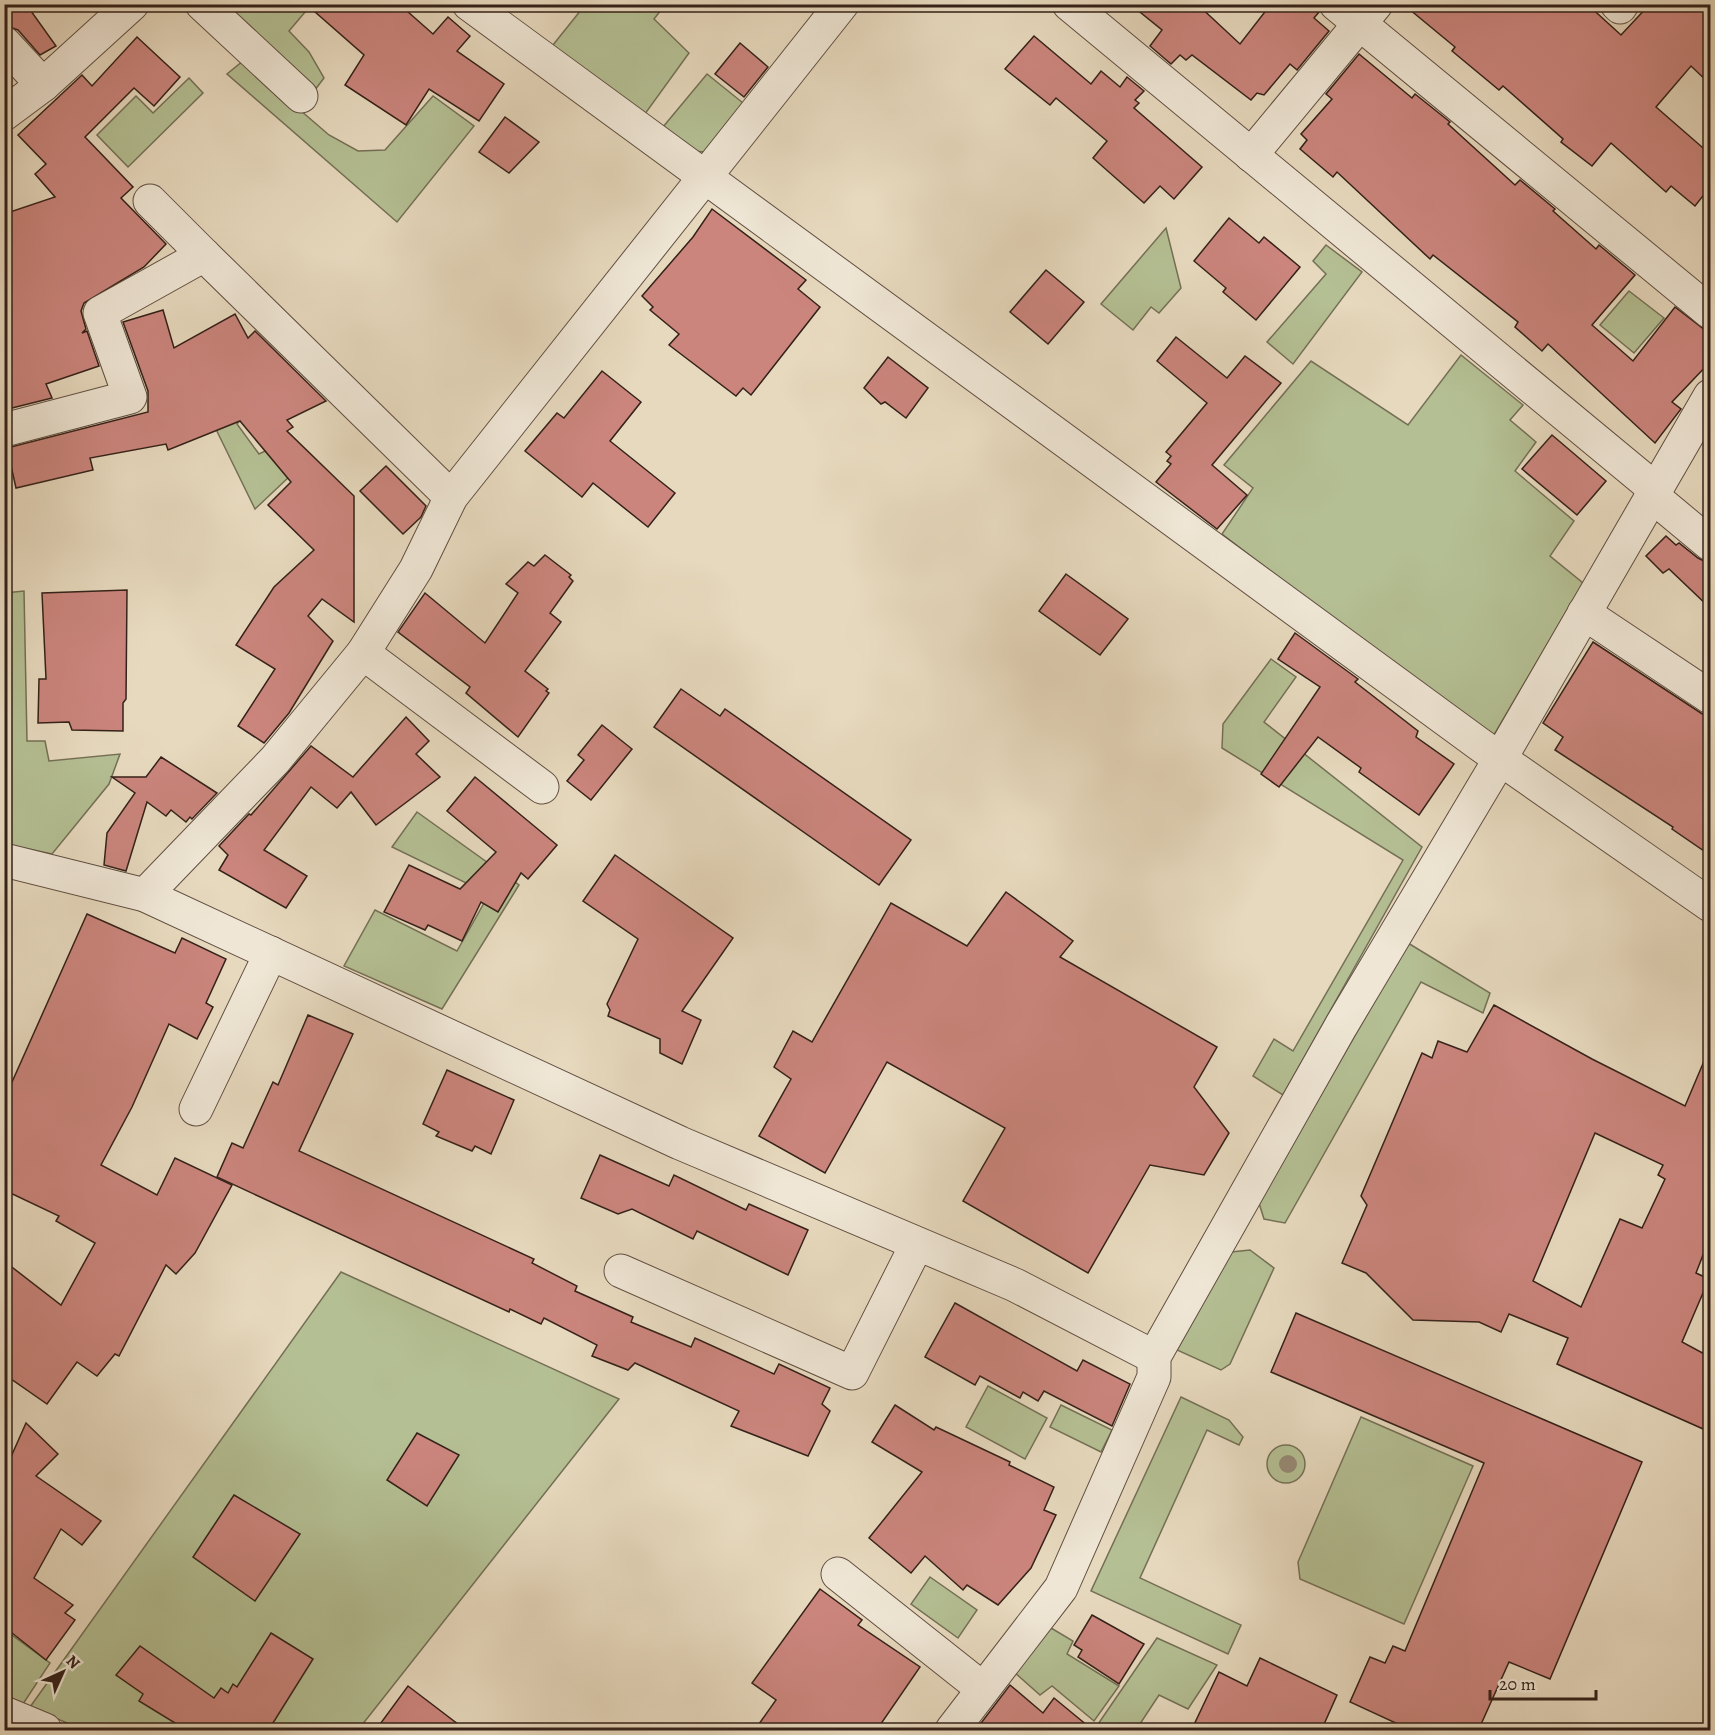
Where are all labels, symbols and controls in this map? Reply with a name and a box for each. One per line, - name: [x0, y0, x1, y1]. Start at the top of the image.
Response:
- north arrow: [33, 1642, 93, 1702]
- text: N: [61, 1650, 85, 1674]
- scale bar: [1490, 1663, 1596, 1701]
- text: 20 m: [1499, 1672, 1536, 1696]

